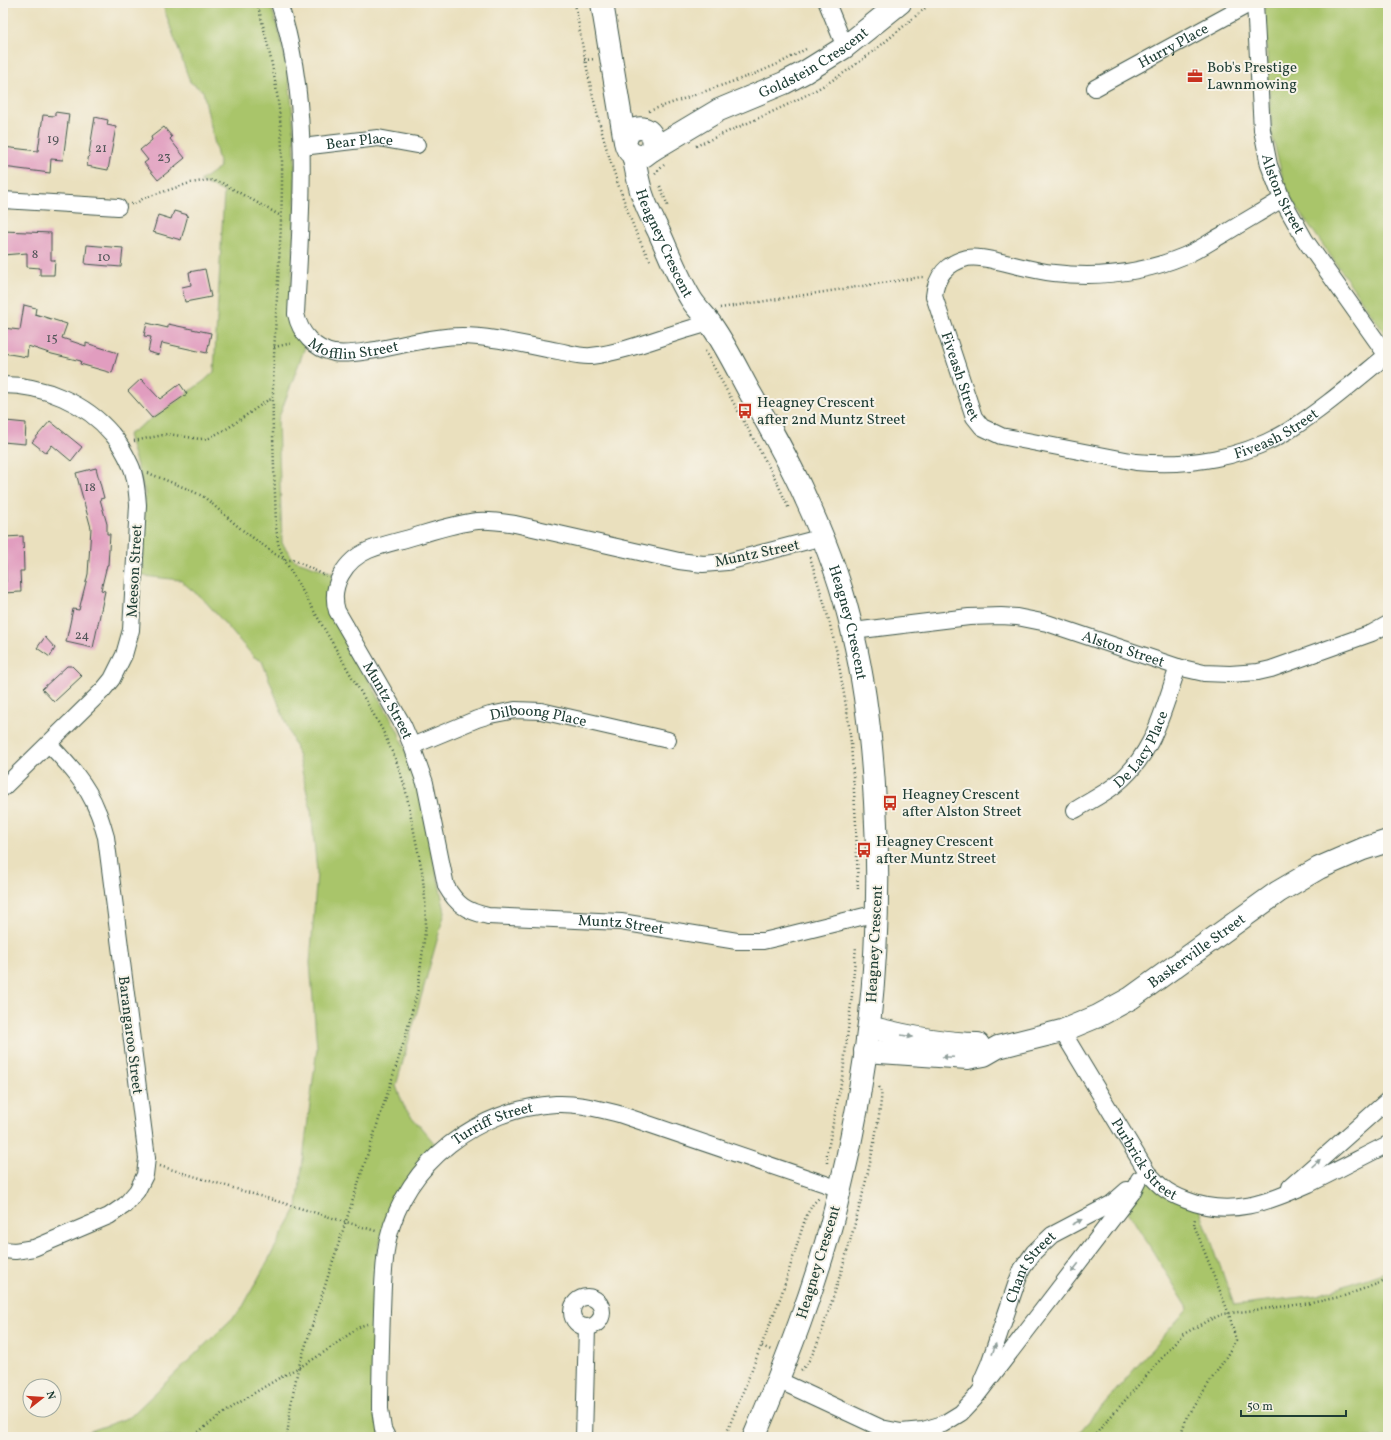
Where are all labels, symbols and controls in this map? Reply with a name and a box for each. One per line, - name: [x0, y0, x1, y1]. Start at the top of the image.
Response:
- street label: Hurry Place: [1135, 19, 1213, 75]
- street label: Goldstein Crescent: [756, 23, 874, 104]
- place label: Bob's Prestige Lawnmowing: [1207, 58, 1297, 96]
- office icon: Bob's Prestige Lawnmowing: [1186, 67, 1204, 85]
- street label: Bear Place: [325, 129, 395, 156]
- house number: 19: [47, 131, 59, 149]
- house number: 21: [95, 140, 107, 158]
- house number: 23: [157, 149, 171, 167]
- street label: Alston Street: [1255, 153, 1309, 239]
- street label: Heagney Crescent: [629, 187, 697, 302]
- house number: 8: [32, 246, 38, 264]
- house number: 10: [98, 249, 111, 267]
- street label: Fiveash Street: [935, 329, 983, 427]
- house number: 15: [46, 330, 58, 348]
- street label: Mofflin Street: [303, 334, 401, 366]
- place label: Heagney Crescent after 2nd Muntz Street: [757, 393, 906, 431]
- bus stop icon: Heagney Crescent after 2nd Muntz Street: [736, 402, 754, 420]
- street label: Fiveash Street: [1232, 404, 1323, 465]
- house number: 18: [84, 479, 96, 497]
- street label: Meeson Street: [123, 524, 148, 618]
- street label: Muntz Street: [713, 535, 802, 574]
- street label: Heagney Crescent: [822, 562, 871, 682]
- street label: Alston Street: [1079, 626, 1167, 674]
- house number: 24: [75, 627, 89, 645]
- street label: Muntz Street: [357, 658, 417, 743]
- street label: Dilboong Place: [488, 701, 589, 733]
- street label: De Lacy Place: [1110, 708, 1174, 794]
- place label: Heagney Crescent after Alston Street: [902, 785, 1022, 823]
- bus stop icon: Heagney Crescent after Alston Street: [881, 794, 899, 812]
- place label: Heagney Crescent after Muntz Street: [876, 832, 996, 870]
- bus stop icon: Heagney Crescent after Muntz Street: [855, 841, 873, 859]
- street label: Heagney Crescent: [862, 885, 889, 1003]
- street label: Baskerville Street: [1144, 910, 1250, 994]
- street label: Muntz Street: [577, 911, 665, 941]
- street label: Barangaroo Street: [112, 975, 147, 1096]
- one-way arrow: [900, 1033, 913, 1039]
- one-way arrow: [942, 1054, 954, 1061]
- street label: Turriff Street: [448, 1098, 535, 1151]
- street label: Purbrick Street: [1105, 1115, 1180, 1207]
- one-way arrow: [1311, 1158, 1321, 1168]
- street label: Heagney Crescent: [792, 1203, 847, 1322]
- one-way arrow: [1071, 1219, 1083, 1225]
- street label: Chant Street: [1002, 1227, 1062, 1306]
- one-way arrow: [1071, 1262, 1080, 1273]
- one-way arrow: [991, 1342, 997, 1354]
- north arrow: [22, 1378, 62, 1418]
- text: N: [42, 1389, 58, 1402]
- scale bar: [1241, 1392, 1346, 1418]
- text: 50 m: [1247, 1399, 1273, 1415]

